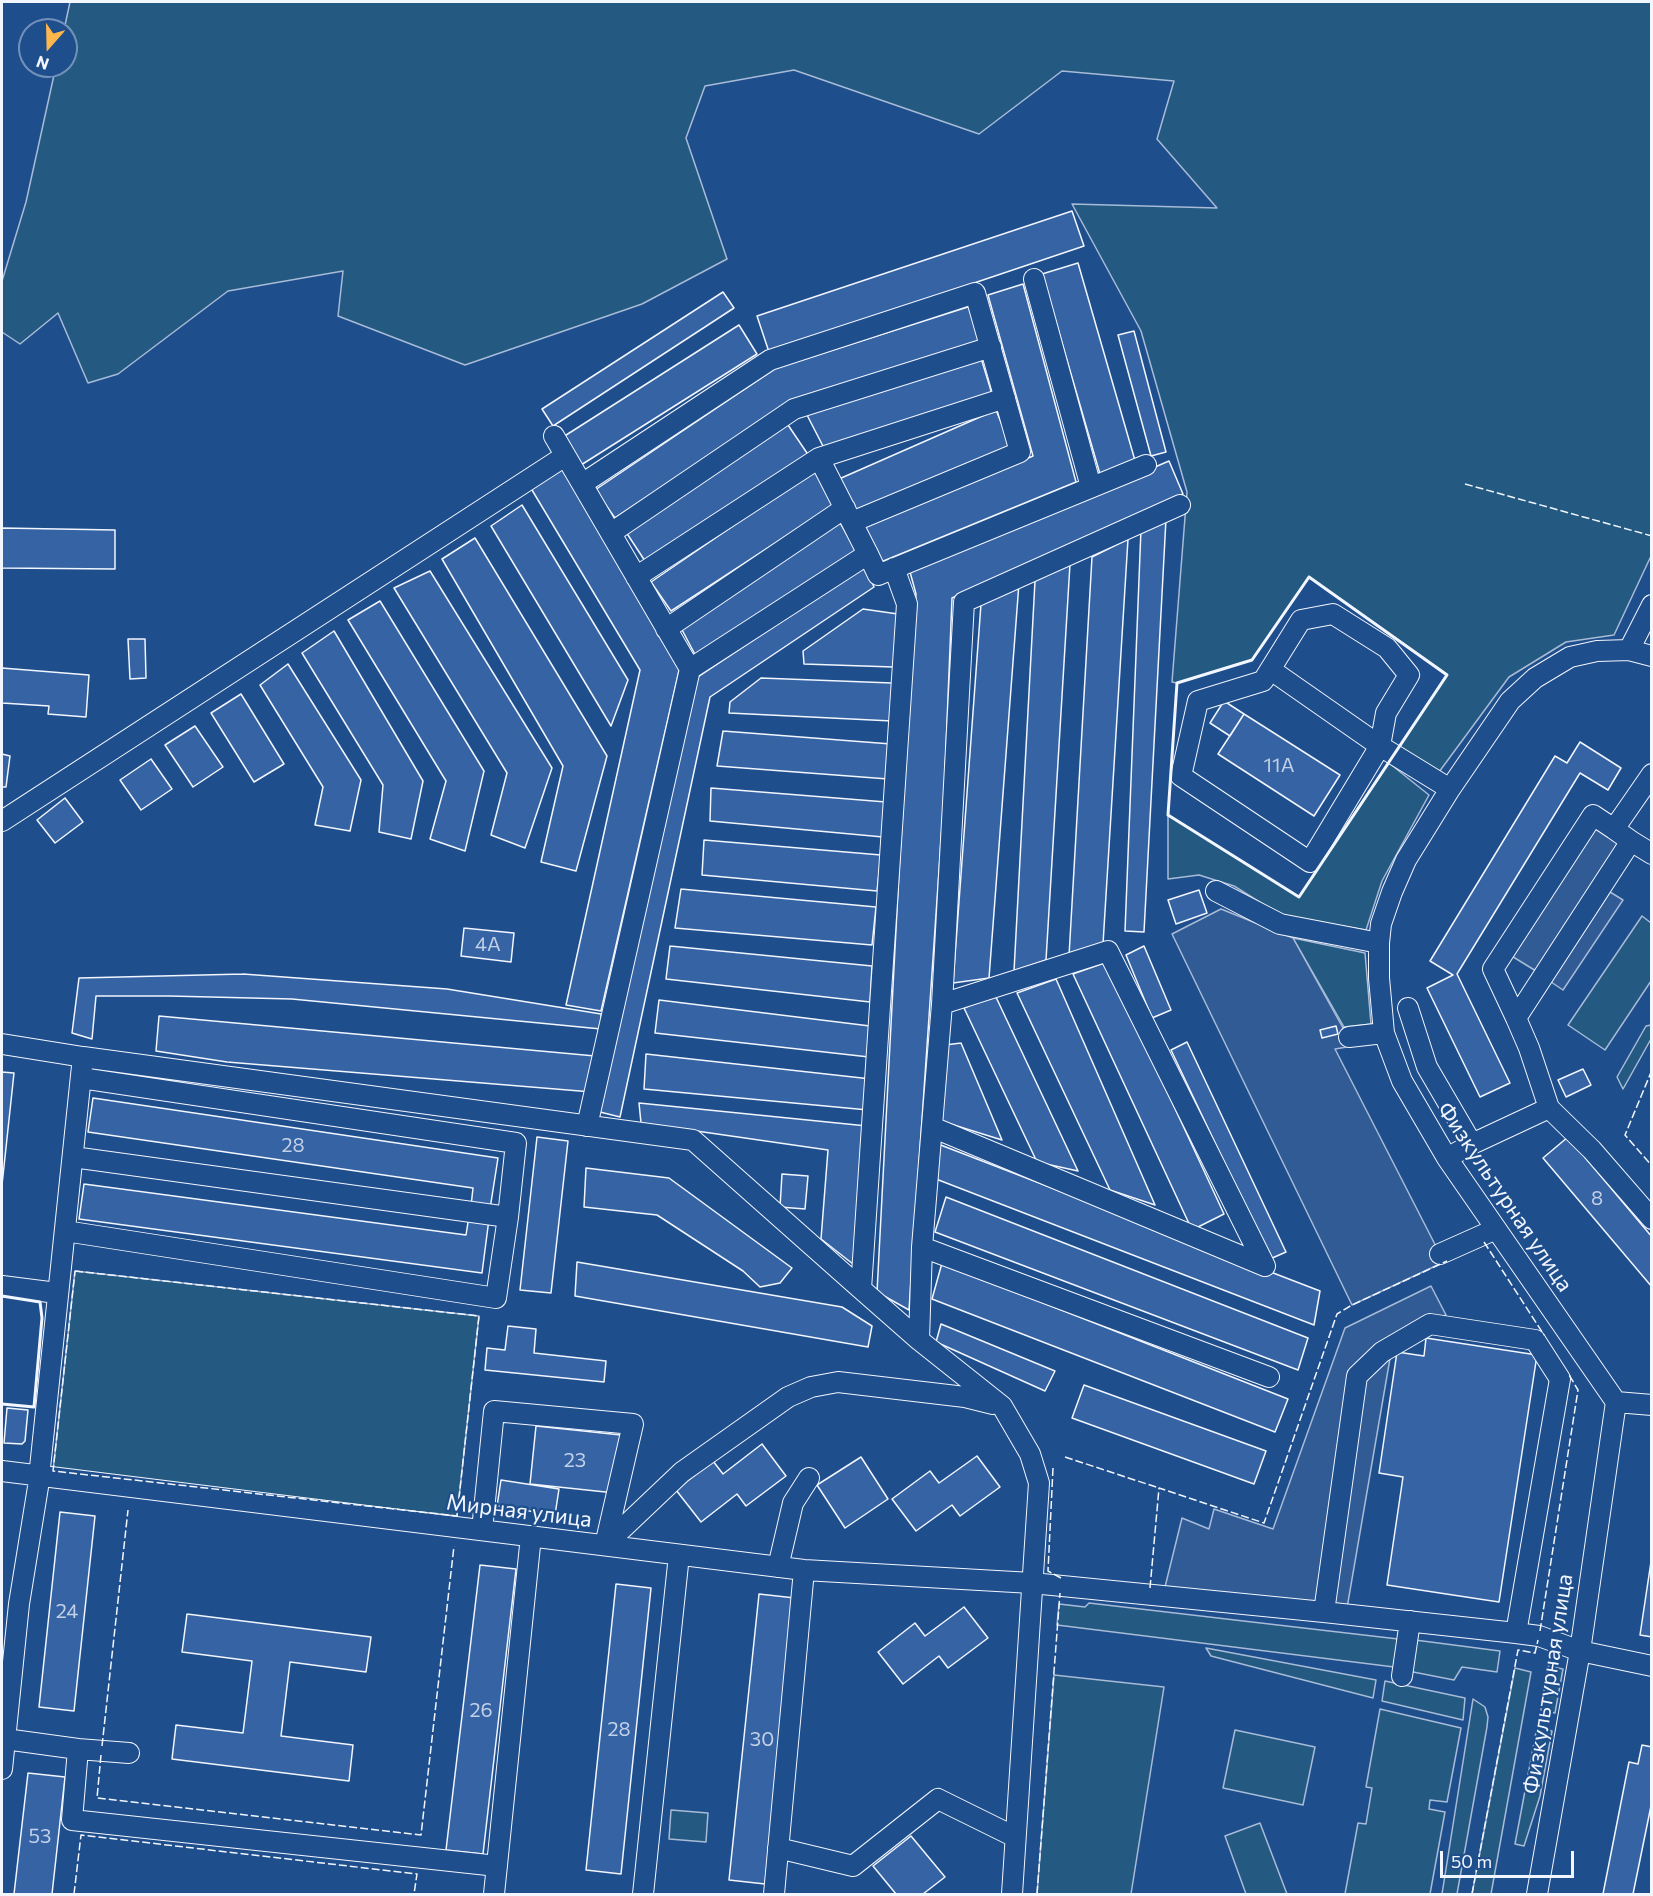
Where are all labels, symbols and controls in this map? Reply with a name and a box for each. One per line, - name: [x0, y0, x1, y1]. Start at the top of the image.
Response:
- north arrow: [18, 18, 78, 78]
- text: N: [33, 53, 51, 74]
- house number: 11А: [1264, 753, 1294, 777]
- house number: 4А: [475, 932, 501, 956]
- street label: Физкультурная улица: [1432, 1097, 1578, 1297]
- house number: 28: [281, 1133, 305, 1157]
- house number: 8: [1591, 1186, 1603, 1210]
- house number: 23: [564, 1448, 586, 1472]
- street label: Мирная улица: [445, 1489, 593, 1533]
- street label: Физкультурная улица: [1518, 1572, 1578, 1796]
- house number: 24: [56, 1599, 78, 1623]
- house number: 26: [469, 1698, 493, 1722]
- house number: 28: [607, 1717, 631, 1741]
- house number: 30: [750, 1727, 774, 1751]
- house number: 53: [29, 1824, 51, 1848]
- scale bar: [1443, 1839, 1576, 1877]
- text: 50 m: [1451, 1850, 1492, 1872]

